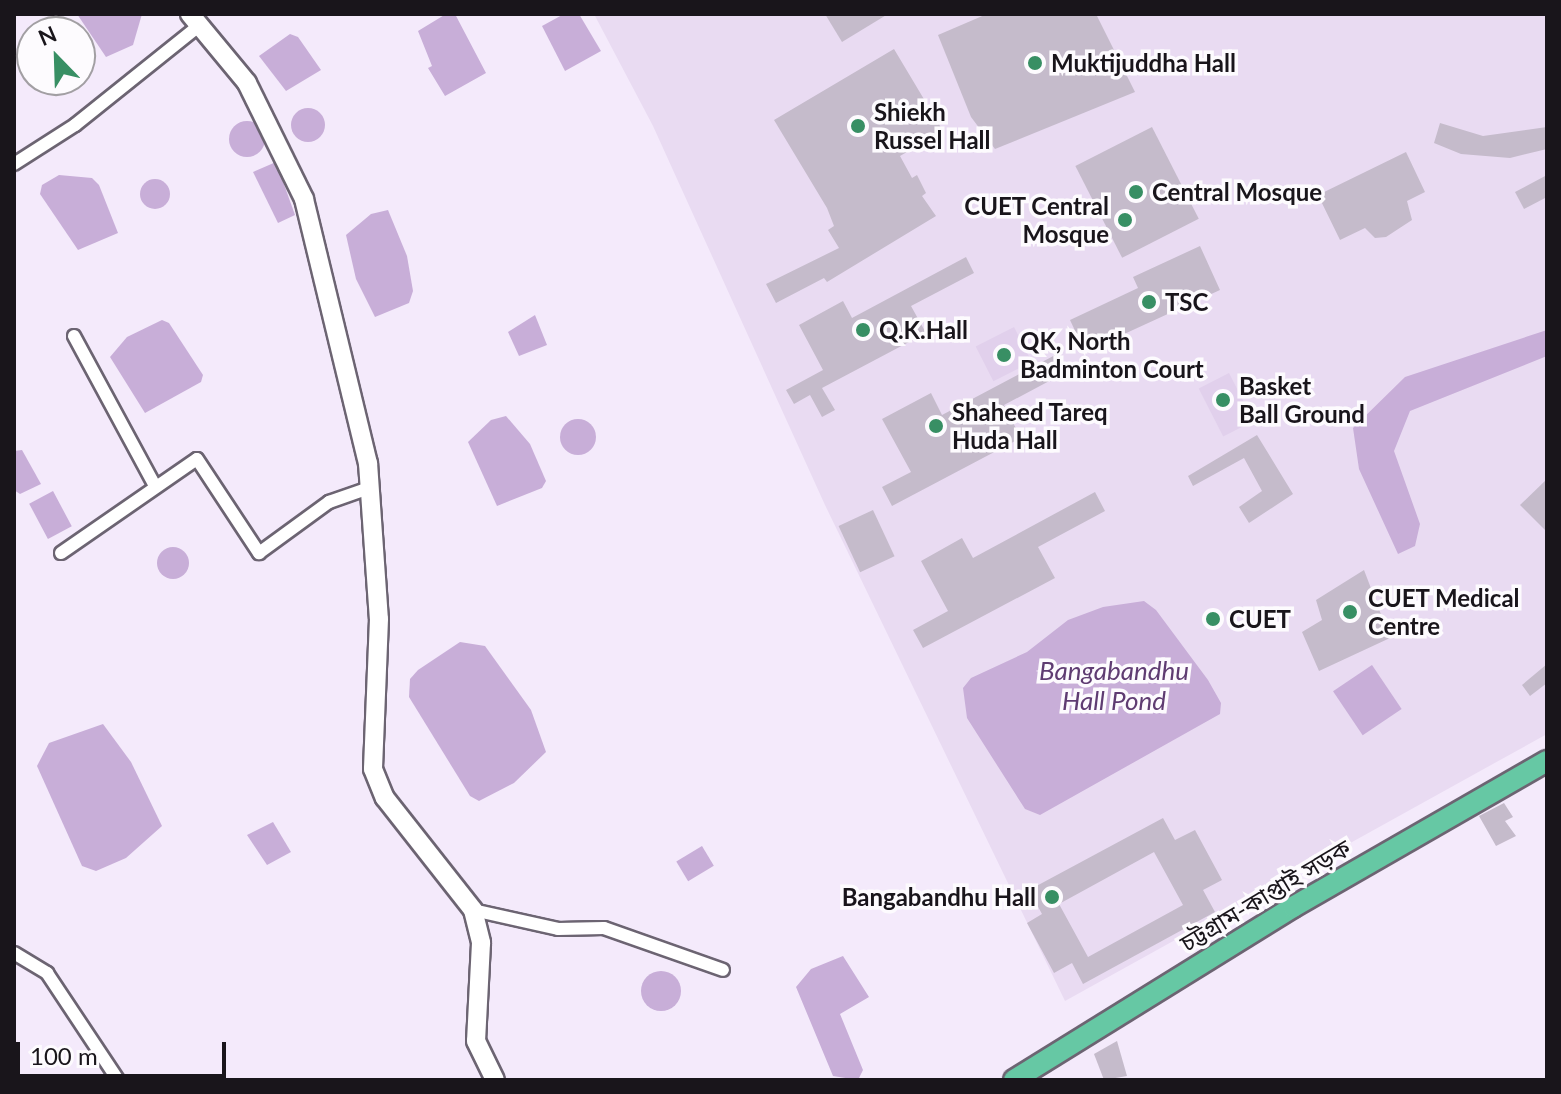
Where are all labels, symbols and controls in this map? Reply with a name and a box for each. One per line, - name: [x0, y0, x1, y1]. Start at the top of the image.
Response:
- north arrow: [16, 16, 96, 96]
- text: N: [34, 20, 60, 51]
- place label: Muktijuddha Hall: [1051, 49, 1236, 77]
- marker: Muktijuddha Hall: [1026, 54, 1044, 72]
- place label: Shiekh Russel Hall: [874, 98, 990, 154]
- marker: Shiekh Russel Hall: [849, 117, 867, 135]
- place label: Central Mosque: [1152, 178, 1322, 206]
- marker: Central Mosque: [1127, 183, 1145, 201]
- place label: CUET Central Mosque: [964, 192, 1109, 248]
- marker: CUET Central Mosque: [1116, 211, 1134, 229]
- place label: TSC: [1165, 288, 1208, 316]
- marker: TSC: [1140, 293, 1158, 311]
- place label: Q.K.Hall: [879, 316, 968, 344]
- marker: Q.K.Hall: [854, 321, 872, 339]
- place label: QK, North Badminton Court: [1020, 327, 1204, 383]
- marker: QK, North Badminton Court: [995, 346, 1013, 364]
- place label: Basket Ball Ground: [1239, 372, 1365, 428]
- marker: Basket Ball Ground: [1214, 391, 1232, 409]
- place label: Shaheed Tareq Huda Hall: [952, 398, 1108, 454]
- marker: Shaheed Tareq Huda Hall: [927, 417, 945, 435]
- place label: CUET Medical Centre: [1368, 584, 1520, 640]
- marker: CUET Medical Centre: [1339, 601, 1361, 623]
- place label: CUET: [1229, 605, 1291, 633]
- marker: CUET: [1204, 610, 1222, 628]
- water label: Bangabandhu Hall Pond: [1039, 655, 1189, 716]
- street label: চট্টগ্রাম-কাপ্তাই সড়ক: [1174, 833, 1356, 957]
- place label: Bangabandhu Hall: [842, 883, 1036, 911]
- marker: Bangabandhu Hall: [1043, 888, 1061, 906]
- scale bar: [20, 1026, 230, 1076]
- text: 100 m: [30, 1041, 98, 1070]

